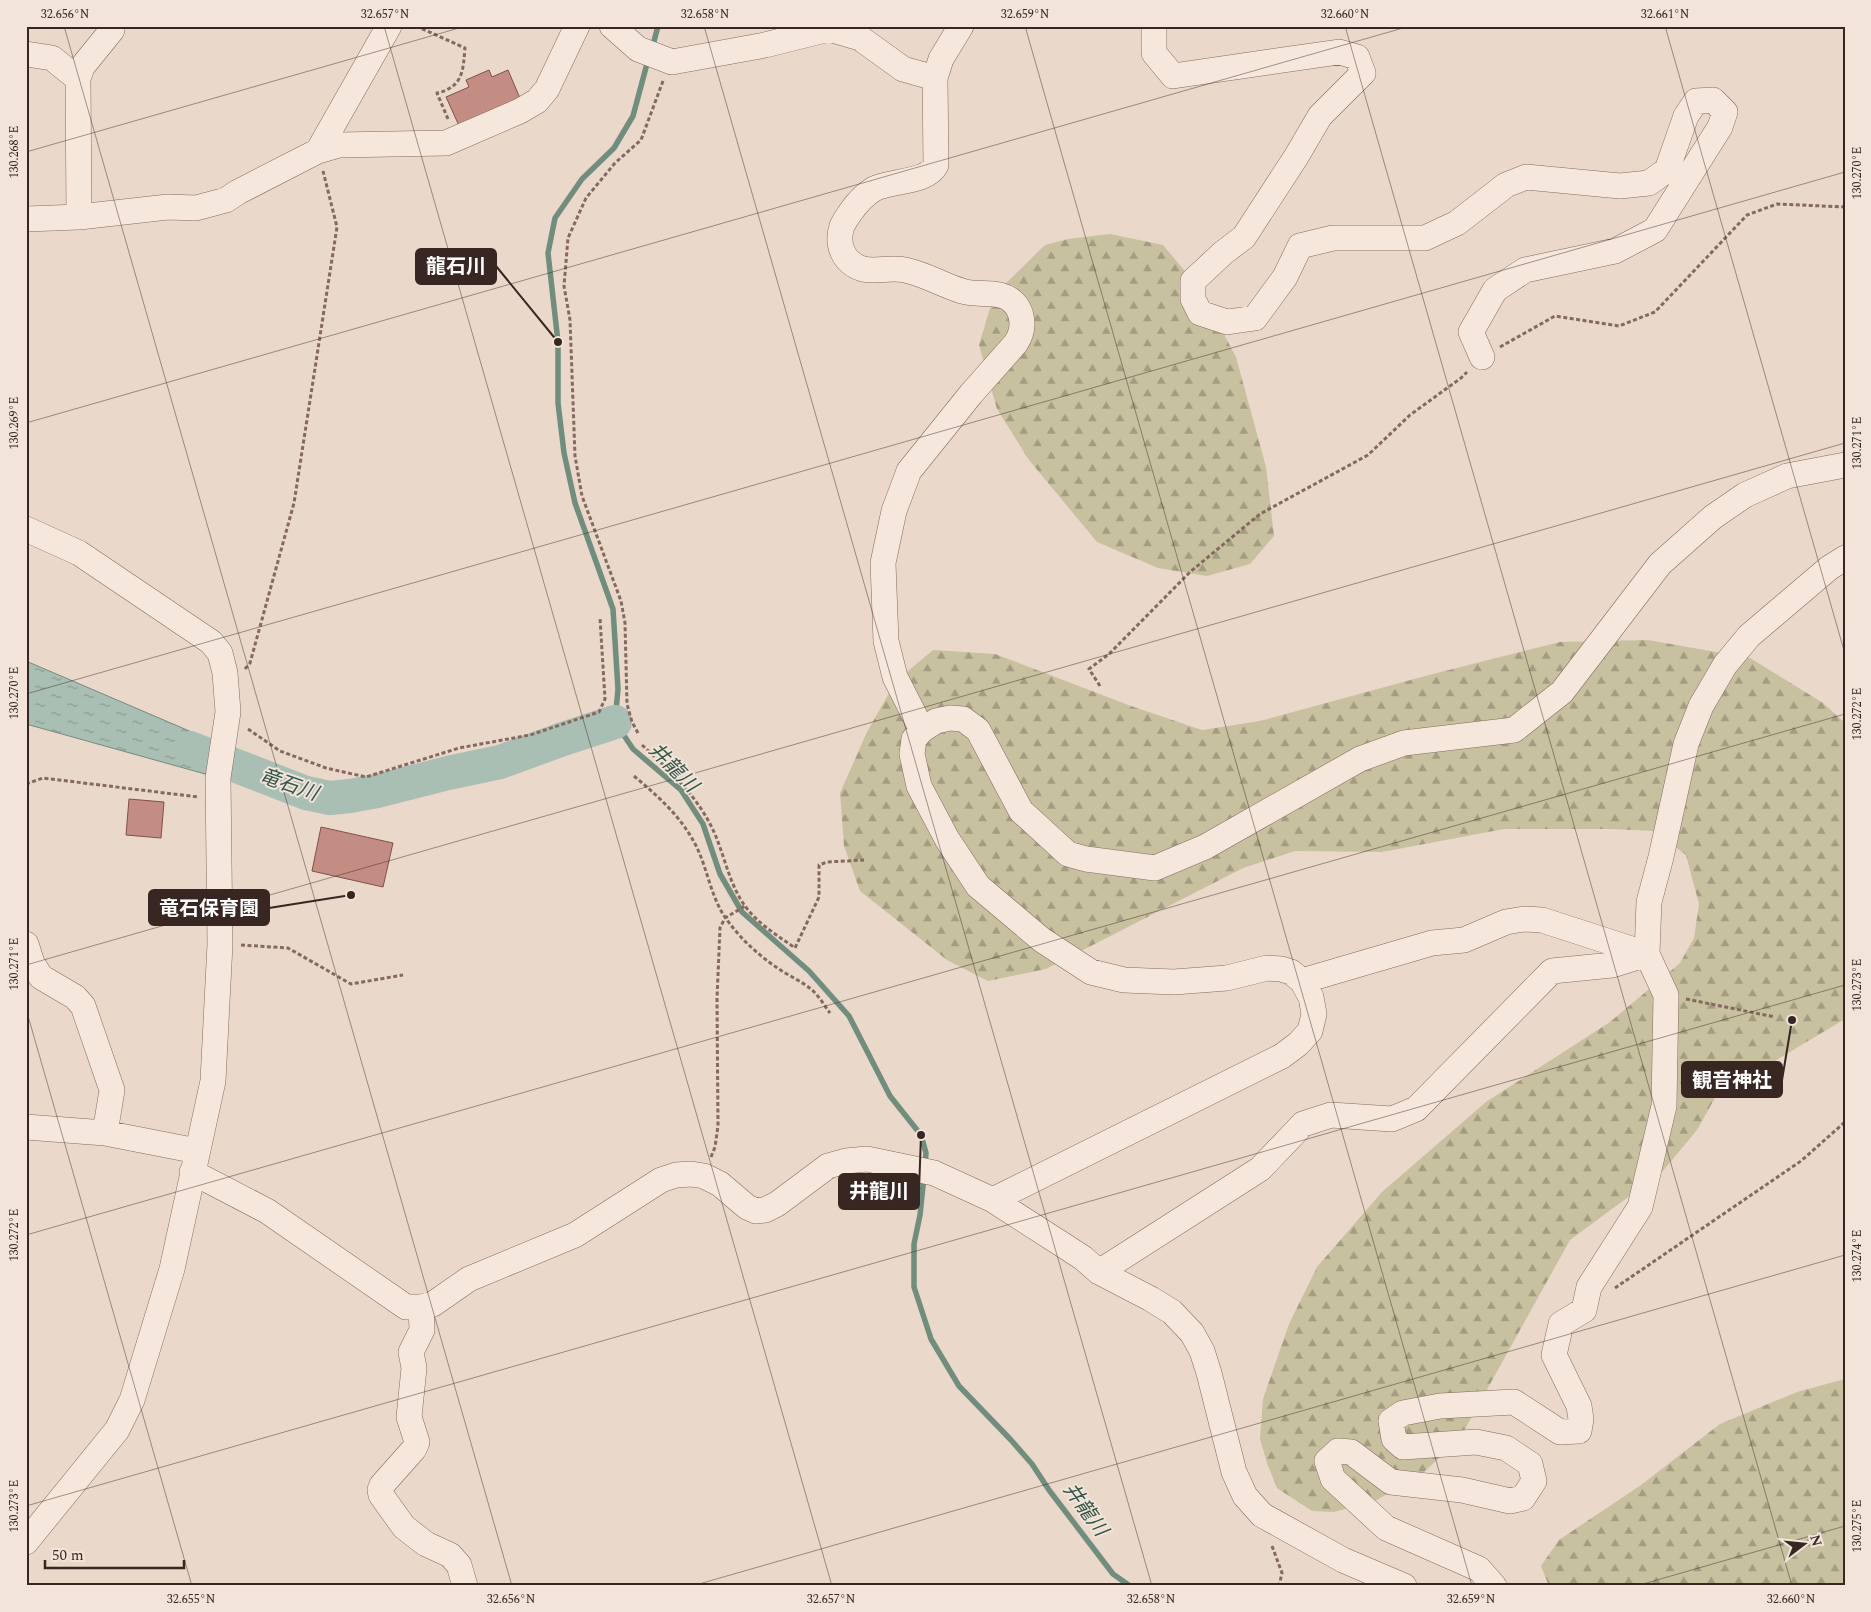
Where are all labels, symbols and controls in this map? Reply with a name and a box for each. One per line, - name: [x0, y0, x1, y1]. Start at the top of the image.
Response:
- text: 32.656°N: [41, 5, 89, 24]
- text: 32.657°N: [361, 5, 409, 24]
- text: 32.658°N: [681, 5, 729, 24]
- text: 32.659°N: [1001, 5, 1049, 24]
- text: 32.660°N: [1321, 5, 1369, 24]
- text: 32.661°N: [1641, 5, 1689, 24]
- text: 130.268°E: [5, 126, 24, 178]
- text: 130.270°E: [1848, 147, 1867, 199]
- callout: 龍石川: [416, 249, 496, 284]
- text: 龍石川: [426, 252, 486, 282]
- text: 130.269°E: [5, 397, 24, 449]
- text: 130.271°E: [1848, 417, 1867, 469]
- text: 130.270°E: [5, 667, 24, 719]
- text: 130.272°E: [1848, 688, 1867, 740]
- water label: 井龍川: [641, 736, 707, 801]
- water label: 竜石川: [255, 761, 324, 810]
- callout: 竜石保育園: [149, 890, 269, 925]
- text: 竜石保育園: [159, 894, 259, 924]
- text: 130.271°E: [5, 938, 24, 990]
- text: 130.273°E: [1848, 959, 1867, 1011]
- callout: 観音神社: [1682, 1062, 1782, 1097]
- text: 観音神社: [1692, 1066, 1772, 1096]
- callout: 井龍川: [839, 1174, 919, 1209]
- text: 井龍川: [849, 1177, 909, 1207]
- text: 130.272°E: [5, 1209, 24, 1261]
- text: 130.274°E: [1848, 1230, 1867, 1282]
- water label: 井龍川: [1055, 1477, 1116, 1544]
- text: 130.273°E: [5, 1480, 24, 1532]
- text: 130.275°E: [1848, 1500, 1867, 1552]
- north arrow: [1778, 1520, 1828, 1570]
- text: N: [1804, 1532, 1828, 1549]
- scale bar: [45, 1537, 184, 1569]
- text: 50 m: [52, 1544, 84, 1567]
- text: 32.655°N: [167, 1590, 215, 1609]
- text: 32.656°N: [487, 1590, 535, 1609]
- text: 32.657°N: [807, 1590, 855, 1609]
- text: 32.658°N: [1127, 1590, 1175, 1609]
- text: 32.659°N: [1447, 1590, 1495, 1609]
- text: 32.660°N: [1767, 1590, 1815, 1609]

